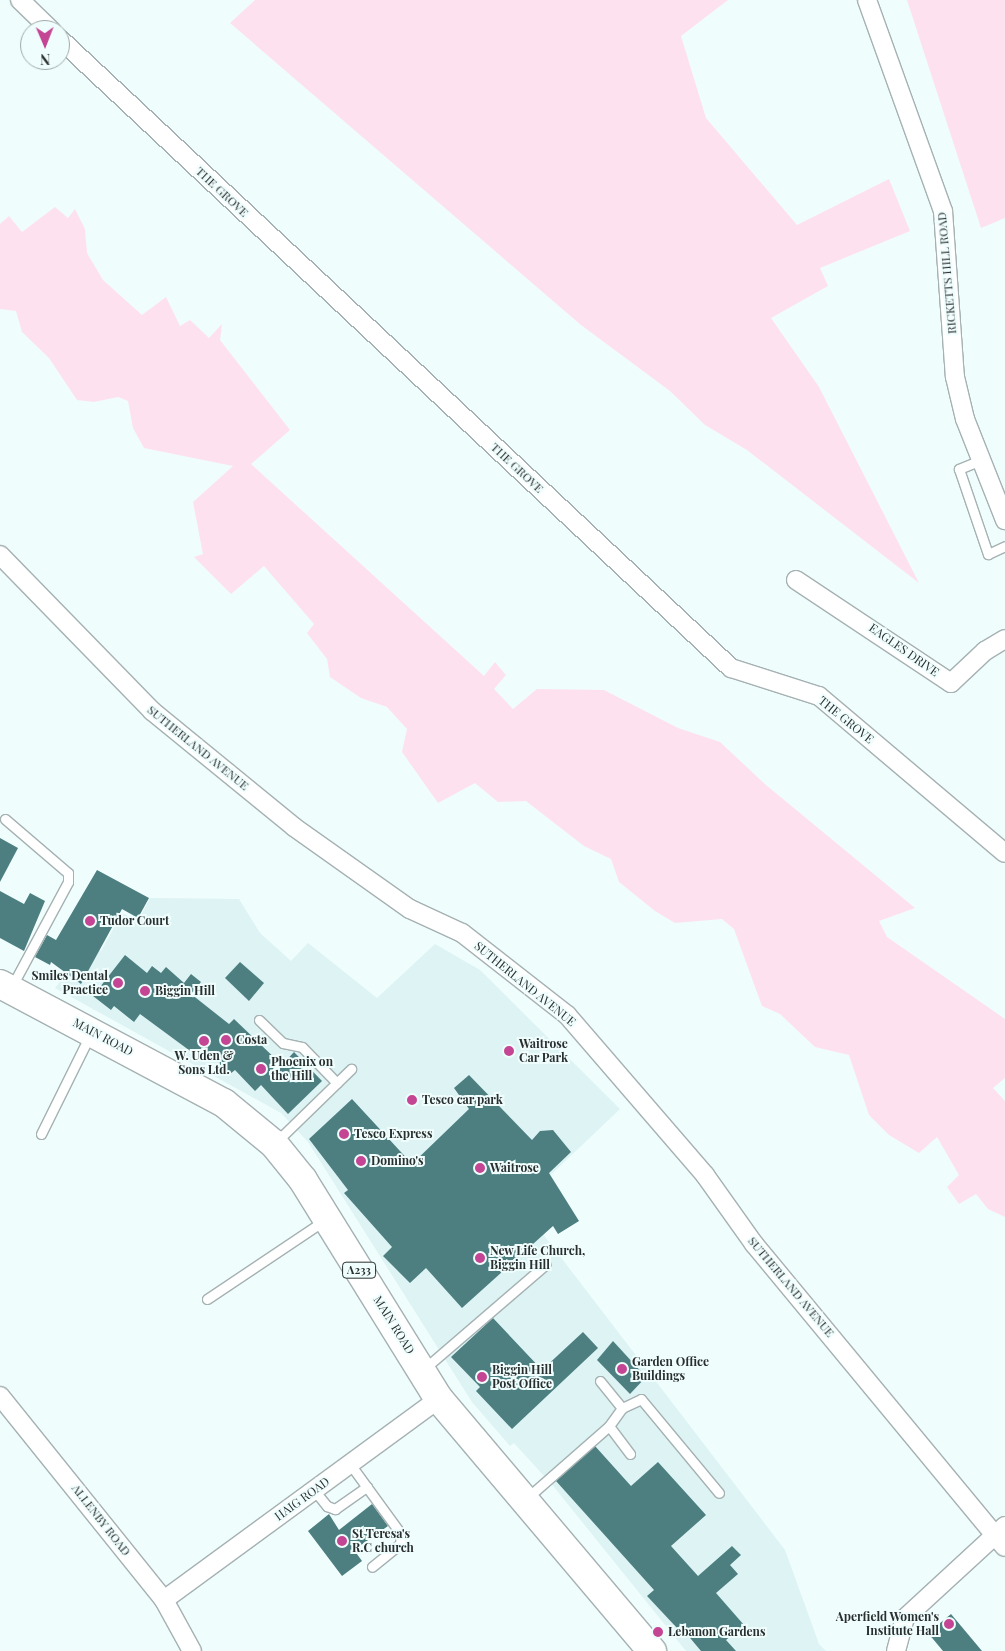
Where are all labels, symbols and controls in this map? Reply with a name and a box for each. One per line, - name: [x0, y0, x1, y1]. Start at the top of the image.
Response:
- north arrow: [20, 20, 70, 70]
- text: N: [40, 50, 50, 69]
- street label: THE GROVE: [193, 164, 251, 220]
- street label: RICKETTS HILL ROAD: [934, 211, 960, 335]
- street label: THE GROVE: [488, 440, 546, 496]
- street label: EAGLES DRIVE: [866, 621, 942, 679]
- street label: THE GROVE: [816, 693, 876, 747]
- street label: SUTHERLAND AVENUE: [144, 703, 252, 793]
- place label: Tudor Court: [100, 914, 169, 928]
- marker: Tudor Court: [84, 915, 96, 927]
- street label: SUTHERLAND AVENUE: [471, 939, 579, 1029]
- place label: Smiles Dental Practice: [32, 969, 108, 997]
- marker: Smiles Dental Practice: [112, 977, 124, 989]
- place label: Biggin Hill: [155, 984, 215, 998]
- marker: Biggin Hill: [139, 985, 151, 997]
- street label: MAIN ROAD: [71, 1015, 135, 1059]
- place label: Costa: [236, 1033, 267, 1047]
- marker: Costa: [220, 1034, 232, 1046]
- marker: W. Uden & Sons Ltd.: [198, 1035, 210, 1047]
- place label: Waitrose Car Park: [519, 1037, 568, 1065]
- marker: Waitrose Car Park: [503, 1045, 515, 1057]
- place label: W. Uden & Sons Ltd.: [174, 1049, 234, 1077]
- place label: Phoenix on the Hill: [271, 1055, 333, 1083]
- marker: Phoenix on the Hill: [255, 1063, 267, 1075]
- place label: Tesco car park: [422, 1093, 503, 1107]
- marker: Tesco car park: [406, 1094, 418, 1106]
- place label: Tesco Express: [354, 1127, 432, 1141]
- marker: Tesco Express: [338, 1128, 350, 1140]
- place label: Domino's: [371, 1154, 424, 1168]
- marker: Domino's: [355, 1155, 367, 1167]
- place label: Waitrose: [490, 1161, 539, 1175]
- marker: Waitrose: [474, 1162, 486, 1174]
- street label: SUTHERLAND AVENUE: [745, 1234, 837, 1340]
- place label: New Life Church, Biggin Hill: [490, 1244, 586, 1272]
- marker: New Life Church, Biggin Hill: [474, 1252, 486, 1264]
- road number: A233: [342, 1262, 376, 1278]
- street label: MAIN ROAD: [370, 1293, 418, 1357]
- place label: Garden Office Buildings: [632, 1355, 709, 1383]
- place label: Biggin Hill Post Office: [492, 1363, 552, 1391]
- marker: Garden Office Buildings: [616, 1363, 628, 1375]
- marker: Biggin Hill Post Office: [476, 1371, 488, 1383]
- street label: HAIG ROAD: [272, 1474, 332, 1524]
- street label: ALLENBY ROAD: [69, 1481, 133, 1559]
- place label: St Teresa's R.C church: [352, 1527, 414, 1555]
- marker: St Teresa's R.C church: [336, 1535, 348, 1547]
- place label: Aperfield Women's Institute Hall: [835, 1610, 939, 1638]
- marker: Aperfield Women's Institute Hall: [943, 1618, 955, 1630]
- place label: Lebanon Gardens: [668, 1625, 765, 1639]
- marker: Lebanon Gardens: [652, 1626, 664, 1638]

